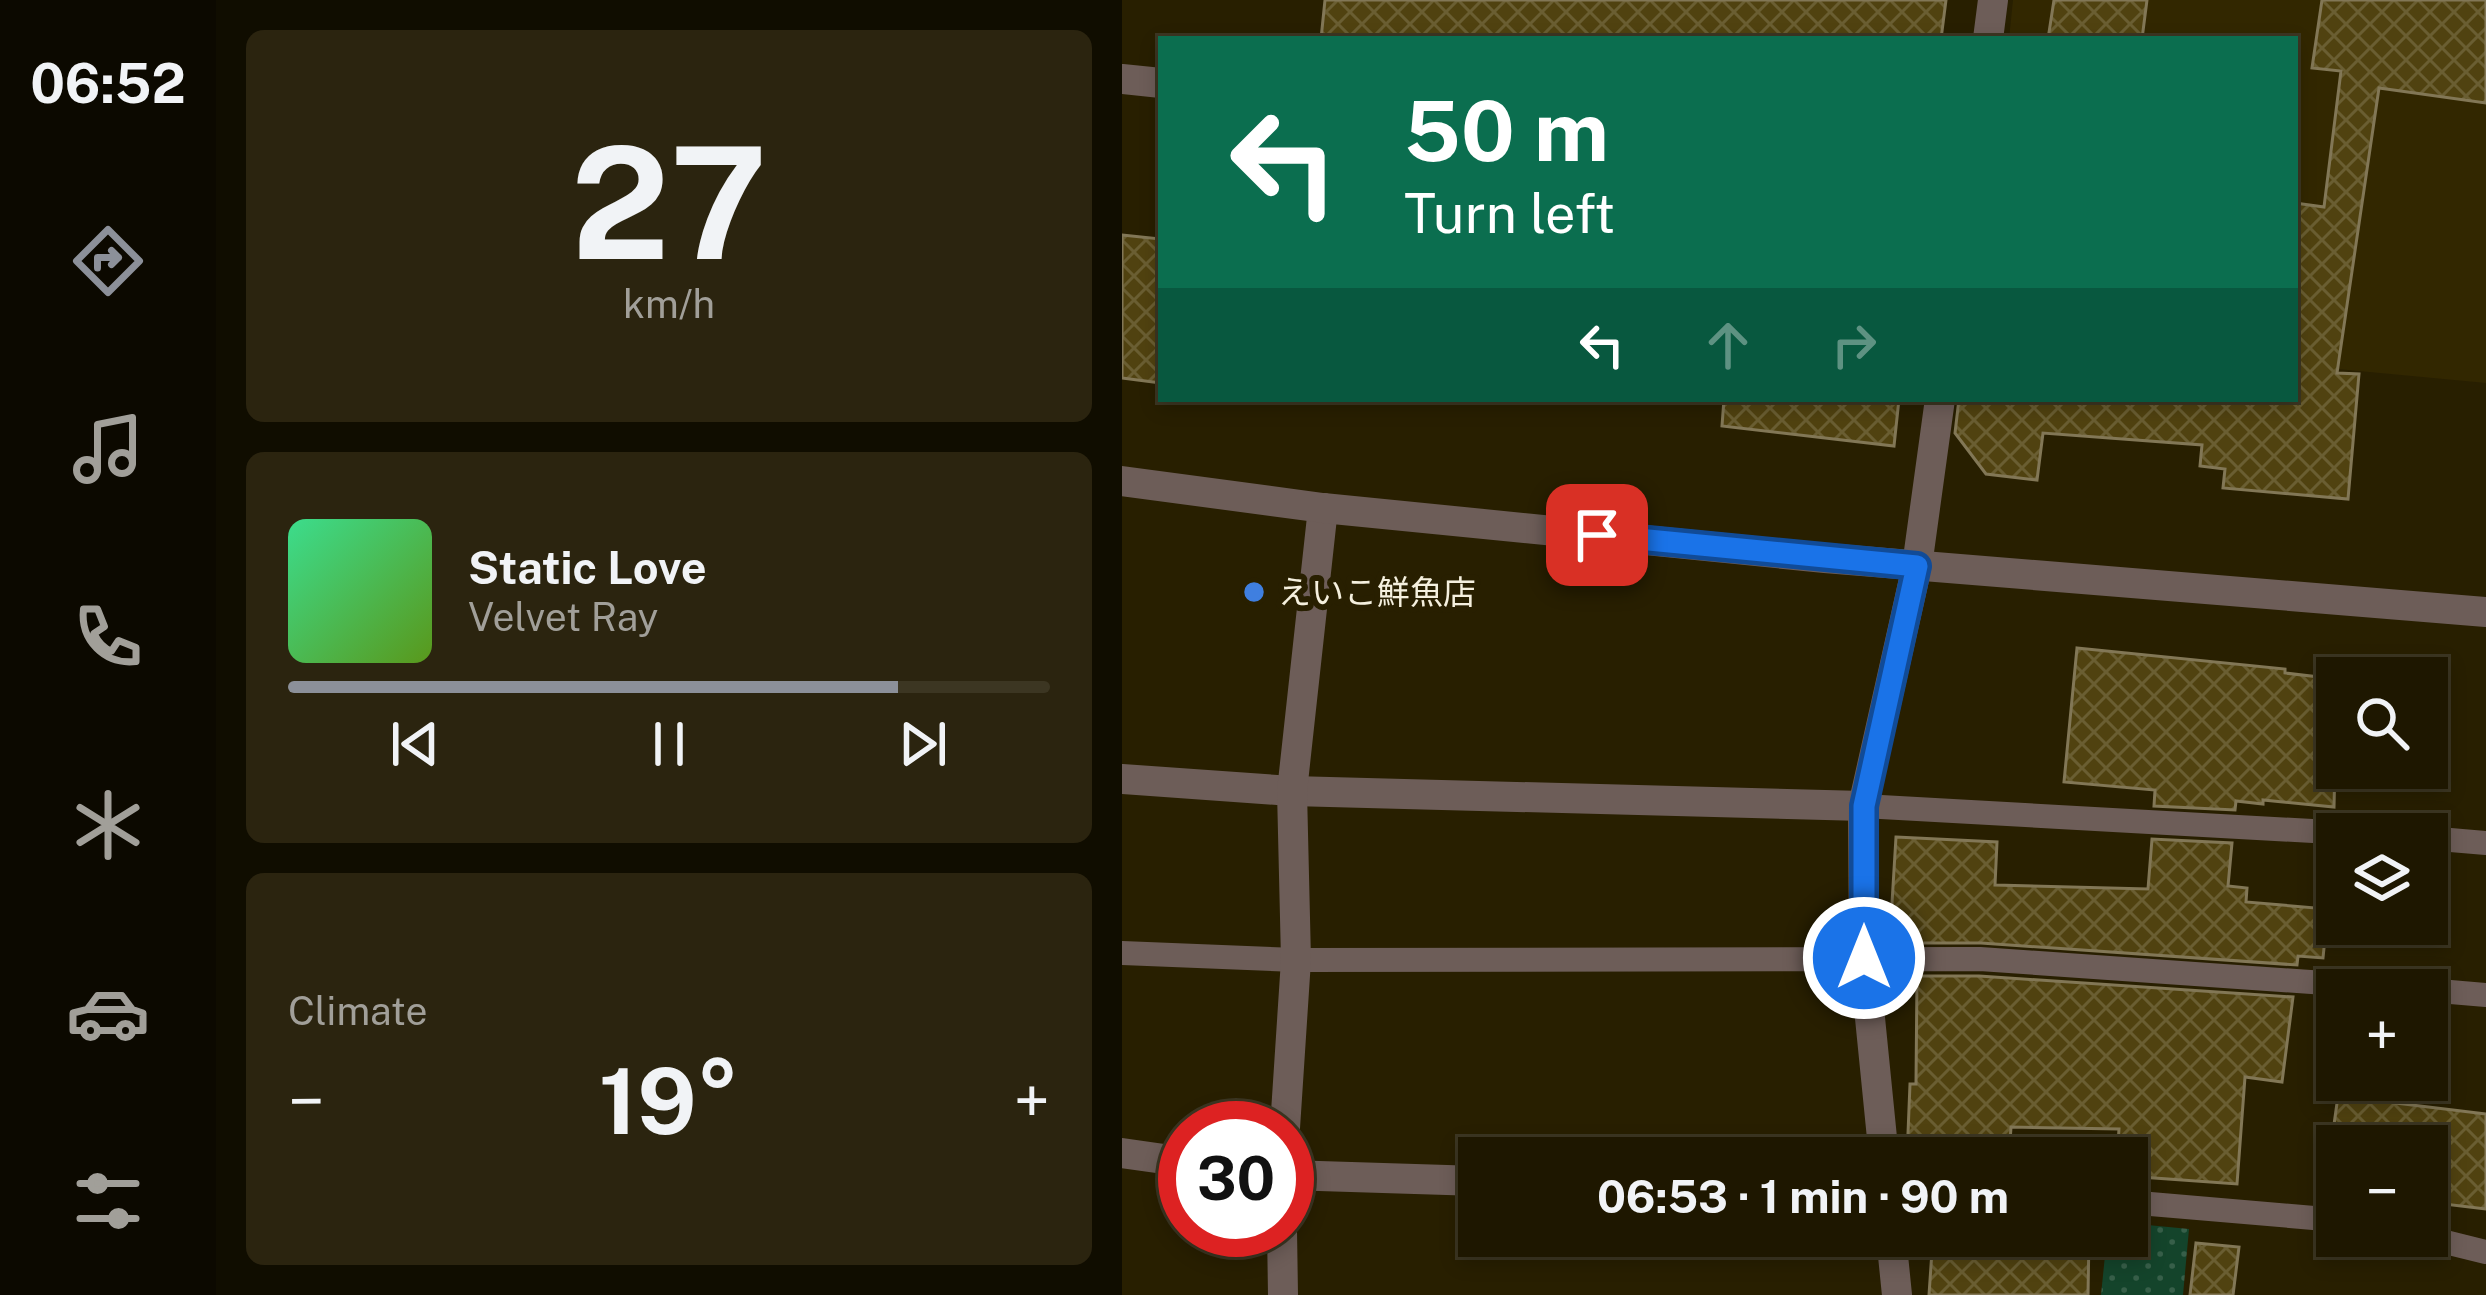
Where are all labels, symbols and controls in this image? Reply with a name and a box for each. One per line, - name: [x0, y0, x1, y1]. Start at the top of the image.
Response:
- text: 06:52: [30, 52, 186, 115]
- text: 50 m: [1404, 81, 1609, 180]
- icon: left: [1206, 84, 1362, 240]
- text: 27: [571, 111, 767, 294]
- text: Turn left: [1404, 182, 1615, 245]
- icon: directions: [66, 219, 150, 303]
- text: km/h: [623, 281, 715, 327]
- icon: left: [1569, 312, 1635, 378]
- icon: ahead: [1695, 312, 1761, 378]
- icon: right: [1821, 312, 1887, 378]
- icon: music: [66, 407, 150, 491]
- pin: [1546, 484, 1648, 586]
- icon: arrive: [1564, 502, 1630, 568]
- text: Static Love: [468, 541, 707, 594]
- place label: えいこ鮮魚店: [1278, 573, 1476, 611]
- marker: えいこ鮮魚店: [1241, 579, 1267, 605]
- text: Velvet Ray: [468, 594, 658, 640]
- icon: phone: [66, 595, 150, 679]
- map controls: [2316, 657, 2448, 1257]
- button: search: [2316, 657, 2448, 789]
- icon: previous: [382, 711, 448, 777]
- icon: pause: [636, 711, 702, 777]
- icon: next: [890, 711, 956, 777]
- icon: climate: [66, 783, 150, 867]
- button: layers: [2316, 813, 2448, 945]
- position arrow: [1801, 895, 1927, 1021]
- button: +: [2316, 969, 2448, 1101]
- icon: car: [66, 971, 150, 1055]
- text: Climate: [288, 988, 428, 1034]
- text: 19°: [599, 1048, 739, 1154]
- text: −: [288, 1062, 325, 1140]
- text: +: [1013, 1062, 1050, 1140]
- speed limit sign: 30: [1158, 1101, 1314, 1257]
- button: −: [2316, 1125, 2448, 1257]
- icon: filters: [66, 1159, 150, 1243]
- text: 06:53 · 1 min · 90 m: [1597, 1170, 2009, 1223]

